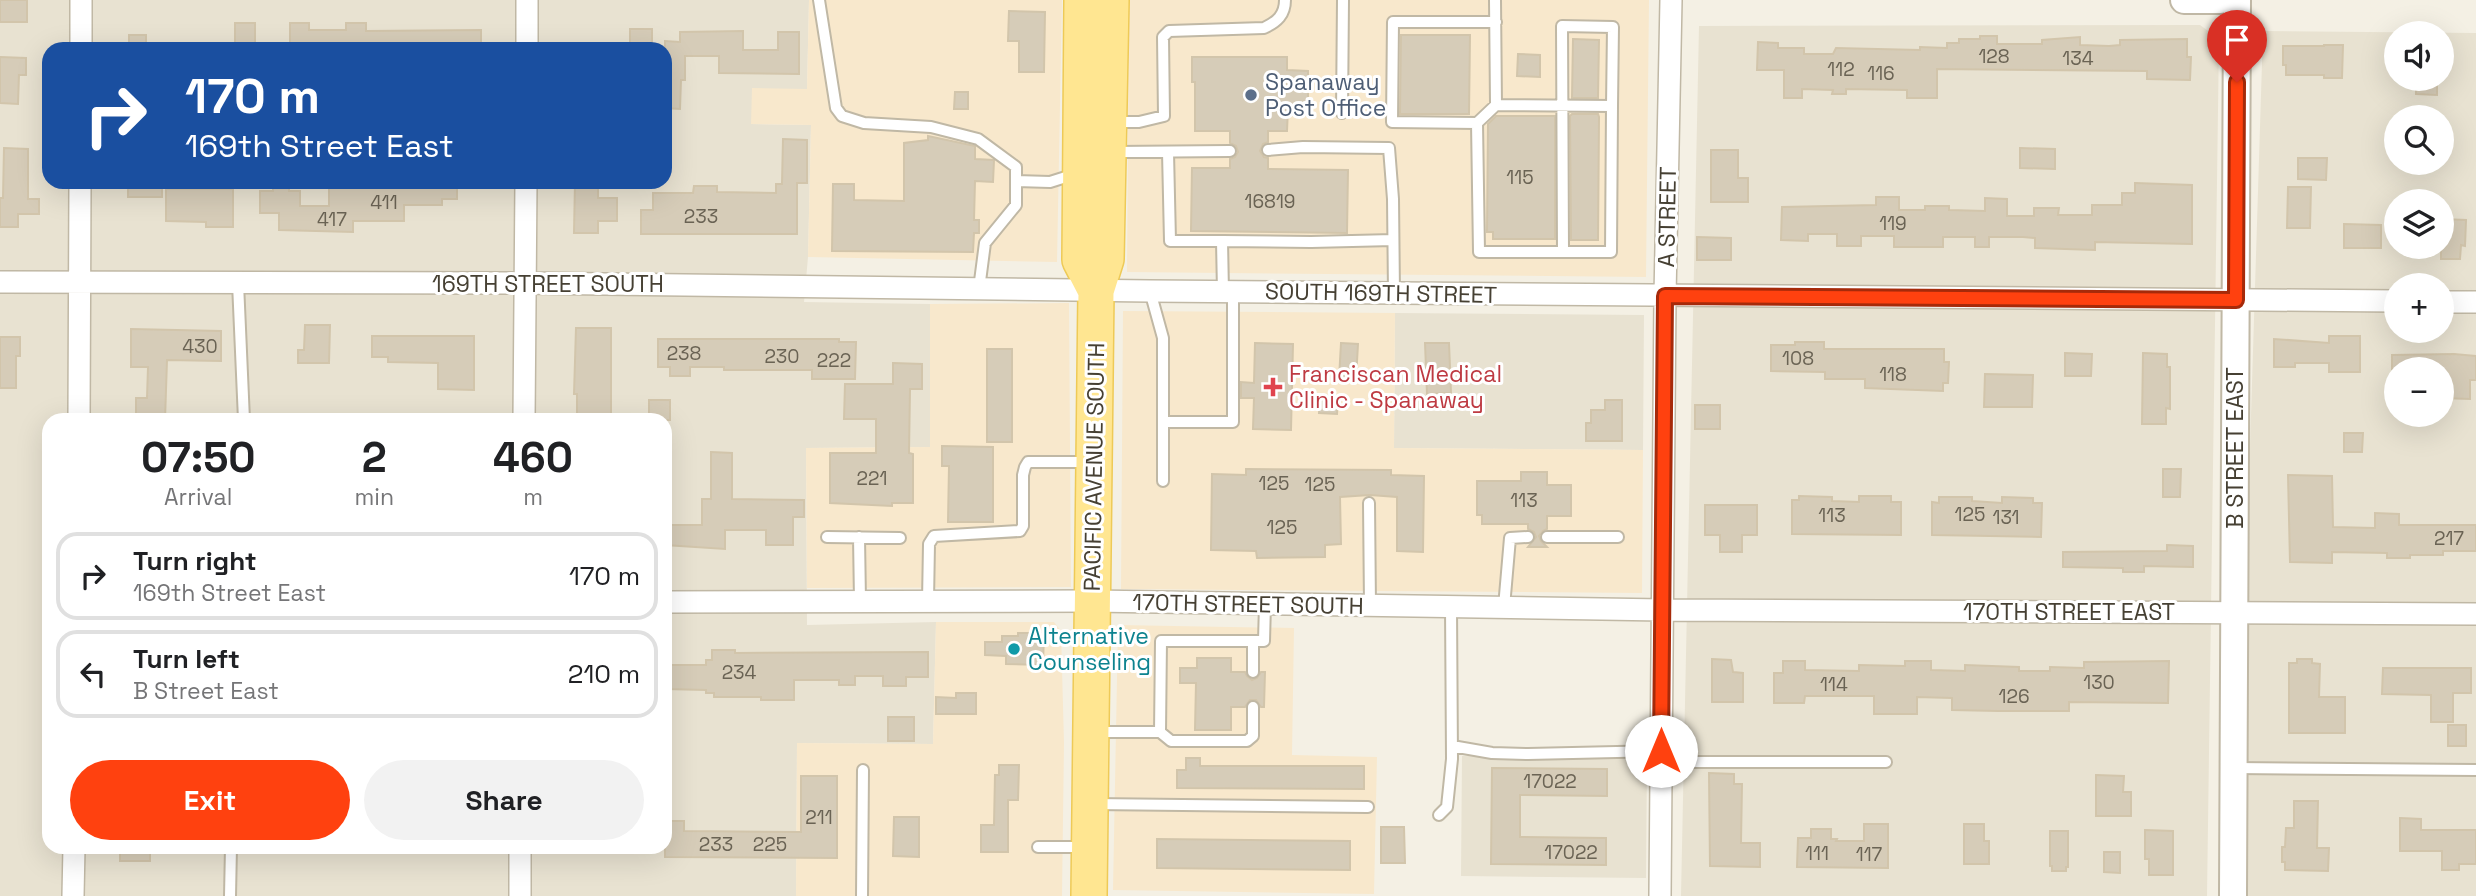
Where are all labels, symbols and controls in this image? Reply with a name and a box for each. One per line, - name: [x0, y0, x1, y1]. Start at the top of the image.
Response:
- pin: [2207, 10, 2267, 82]
- icon: arrive: [2218, 21, 2256, 59]
- map controls: [2384, 21, 2454, 427]
- button: sound: [2384, 21, 2454, 91]
- house number: 128: [1978, 44, 2010, 69]
- house number: 134: [2062, 46, 2094, 71]
- house number: 112: [1827, 57, 1855, 82]
- house number: 116: [1867, 61, 1895, 86]
- text: 170 m: [185, 65, 320, 127]
- place label: Spanaway Post Office: [1265, 67, 1386, 123]
- icon: right: [70, 70, 161, 161]
- marker: Spanaway Post Office: [1243, 87, 1259, 103]
- button: search: [2384, 105, 2454, 175]
- text: 169th Street East: [185, 126, 454, 166]
- house number: 115: [1506, 165, 1534, 190]
- street label: A STREET: [1651, 166, 1683, 268]
- house number: 16819: [1245, 189, 1295, 214]
- button: layers: [2384, 189, 2454, 259]
- house number: 411: [370, 190, 398, 215]
- house number: 233: [684, 204, 718, 229]
- house number: 417: [317, 207, 347, 232]
- house number: 119: [1879, 211, 1907, 236]
- street label: 169TH STREET SOUTH: [432, 269, 664, 299]
- button: +: [2384, 273, 2454, 343]
- street label: SOUTH 169TH STREET: [1265, 276, 1497, 310]
- house number: 430: [182, 334, 218, 359]
- house number: 238: [667, 341, 701, 366]
- street label: PACIFIC AVENUE SOUTH: [1077, 342, 1111, 592]
- house number: 230: [764, 344, 800, 369]
- house number: 108: [1782, 346, 1814, 371]
- house number: 222: [817, 348, 851, 373]
- button: −: [2384, 357, 2454, 427]
- place label: Franciscan Medical Clinic - Spanaway: [1289, 359, 1502, 415]
- house number: 118: [1879, 362, 1907, 387]
- street label: B STREET EAST: [2220, 367, 2250, 529]
- marker: Franciscan Medical Clinic - Spanaway: [1263, 377, 1283, 397]
- text: 07:50: [141, 431, 256, 484]
- text: 2: [362, 431, 387, 484]
- text: 460: [493, 431, 573, 484]
- house number: 221: [857, 466, 887, 491]
- house number: 125: [1259, 471, 1289, 496]
- house number: 125: [1305, 472, 1335, 497]
- text: Arrival: [164, 482, 232, 512]
- text: min: [355, 482, 394, 512]
- text: m: [523, 482, 543, 512]
- house number: 113: [1510, 488, 1538, 513]
- house number: 125: [1955, 502, 1985, 527]
- house number: 113: [1818, 503, 1846, 528]
- house number: 131: [1992, 505, 2020, 530]
- house number: 125: [1267, 515, 1297, 540]
- house number: 217: [2434, 526, 2464, 551]
- text: Turn right: [133, 544, 257, 578]
- icon: right: [74, 557, 112, 595]
- text: 170 m: [569, 559, 640, 593]
- text: 169th Street East: [133, 578, 326, 608]
- street label: 170TH STREET SOUTH: [1132, 587, 1364, 621]
- street label: 170TH STREET EAST: [1963, 597, 2175, 627]
- place label: Alternative Counseling: [1028, 621, 1151, 677]
- marker: Alternative Counseling: [1006, 641, 1022, 657]
- text: Turn left: [133, 642, 240, 676]
- icon: left: [74, 655, 112, 693]
- text: 210 m: [568, 657, 640, 691]
- house number: 234: [722, 660, 756, 685]
- house number: 130: [2083, 670, 2115, 695]
- house number: 114: [1820, 672, 1848, 697]
- text: B Street East: [133, 676, 279, 706]
- house number: 126: [1998, 684, 2030, 709]
- position arrow: [1624, 714, 1698, 788]
- button: Exit: [70, 760, 350, 840]
- button: Share: [364, 760, 644, 840]
- house number: 17022: [1523, 769, 1577, 794]
- house number: 211: [805, 805, 833, 830]
- house number: 233: [699, 832, 733, 857]
- house number: 225: [753, 832, 787, 857]
- house number: 17022: [1544, 840, 1598, 865]
- house number: 111: [1805, 841, 1829, 866]
- house number: 117: [1856, 842, 1883, 867]

